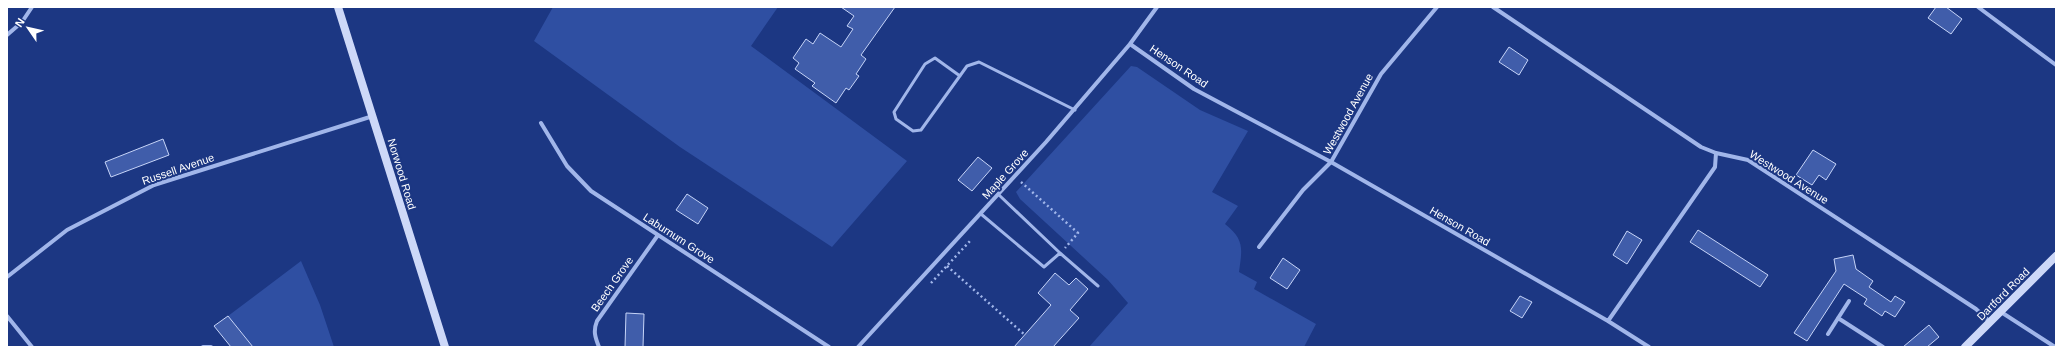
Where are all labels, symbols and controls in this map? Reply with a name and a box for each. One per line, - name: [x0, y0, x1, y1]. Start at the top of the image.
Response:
- north arrow: [8, 8, 48, 48]
- text: N: [13, 16, 27, 29]
- street label: Henson Road: [1148, 42, 1210, 90]
- street label: Westwood Avenue: [1321, 71, 1375, 157]
- street label: Norwood Road: [386, 137, 418, 211]
- street label: Maple Grove: [979, 147, 1031, 201]
- street label: Westwood Avenue: [1747, 148, 1831, 206]
- street label: Russell Avenue: [140, 151, 216, 187]
- street label: Henson Road: [1428, 204, 1492, 248]
- street label: Laburnum Grove: [641, 210, 717, 266]
- street label: Beech Grove: [589, 254, 635, 314]
- street label: Dartford Road: [1974, 265, 2032, 323]

